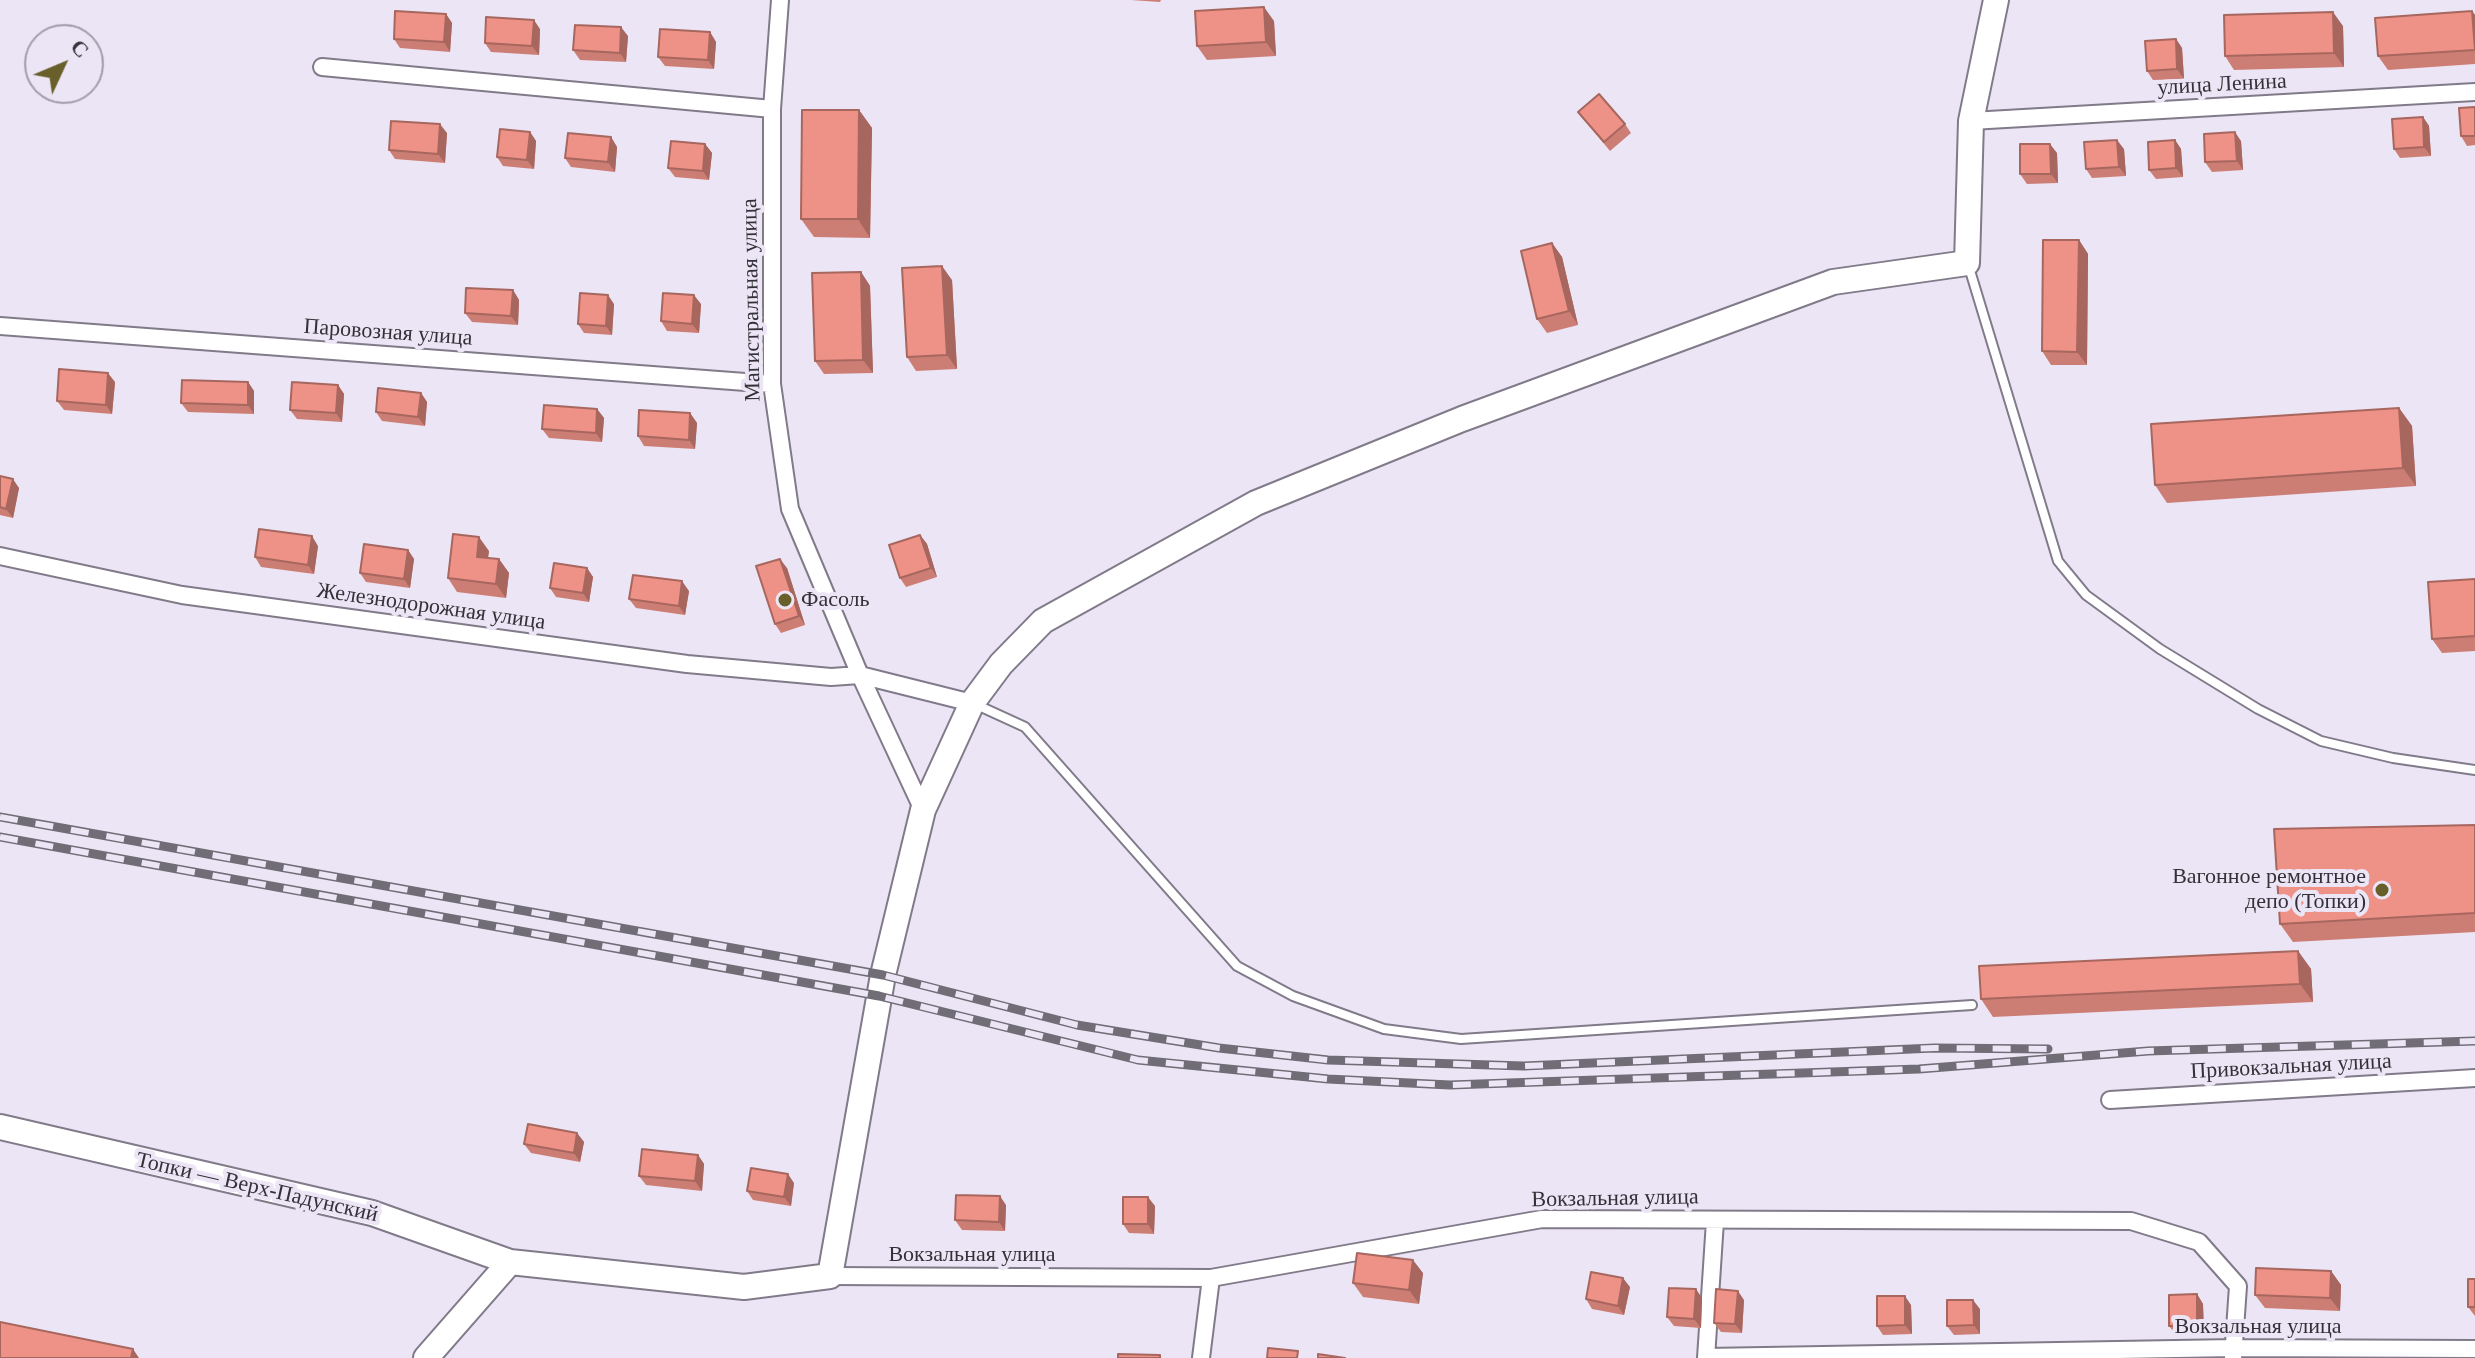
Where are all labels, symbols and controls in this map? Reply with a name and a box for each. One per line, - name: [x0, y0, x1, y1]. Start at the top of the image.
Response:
- north arrow: [24, 24, 104, 104]
- text: С: [66, 34, 95, 63]
- street label: улица Ленина: [2157, 68, 2287, 102]
- street label: Магистральная улица: [737, 198, 767, 402]
- street label: Паровозная улица: [303, 314, 473, 352]
- street label: Железнодорожная улица: [315, 578, 547, 636]
- place label: Фасоль: [801, 587, 870, 613]
- marker: Фасоль: [776, 591, 794, 609]
- place label: Вагонное ремонтное депо (Топки): [2172, 864, 2366, 916]
- marker: Вагонное ремонтное депо (Топки): [2373, 881, 2391, 899]
- street label: Привокзальная улица: [2190, 1049, 2392, 1085]
- street label: Топки — Верх-Падунский: [133, 1147, 381, 1229]
- street label: Вокзальная улица: [1531, 1184, 1699, 1214]
- street label: Вокзальная улица: [888, 1242, 1056, 1268]
- street label: Вокзальная улица: [2174, 1314, 2342, 1340]

